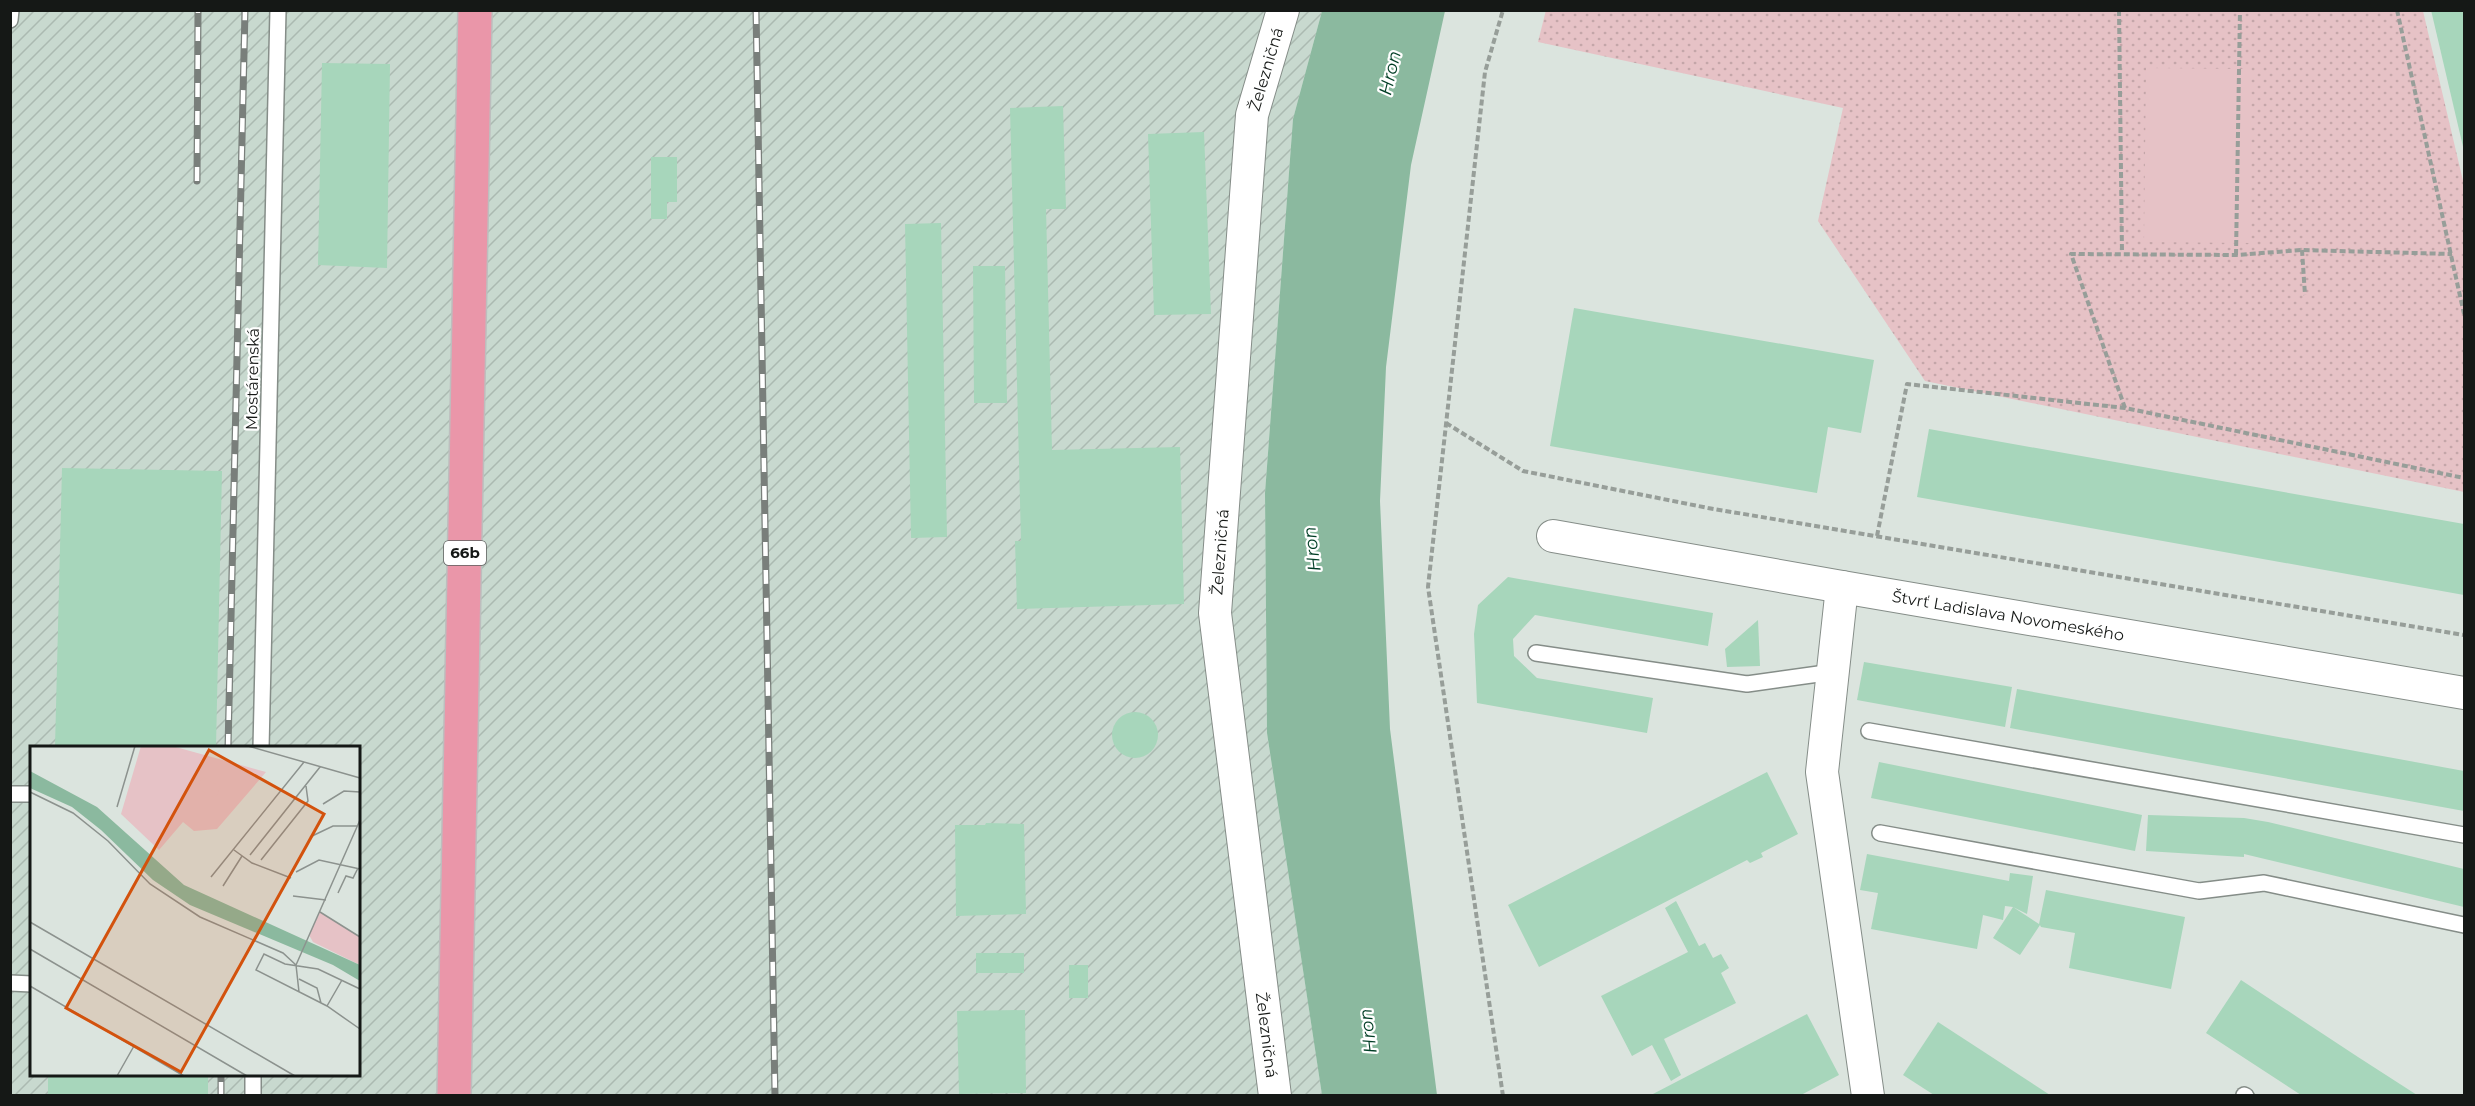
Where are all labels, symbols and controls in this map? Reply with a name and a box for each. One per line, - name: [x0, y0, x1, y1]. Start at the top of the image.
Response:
- street label: Železničná: [1245, 25, 1287, 113]
- water label: Hron: [1374, 49, 1406, 97]
- street label: Mostárenská: [242, 328, 263, 430]
- street label: Železničná: [1207, 508, 1233, 596]
- water label: Hron: [1298, 525, 1326, 573]
- road number: 66b: [444, 541, 486, 565]
- street label: Štvrť Ladislava Novomeského: [1890, 587, 2126, 645]
- inset map: [30, 746, 360, 1076]
- street label: Železničná: [1252, 991, 1281, 1079]
- water label: Hron: [1354, 1007, 1382, 1055]

